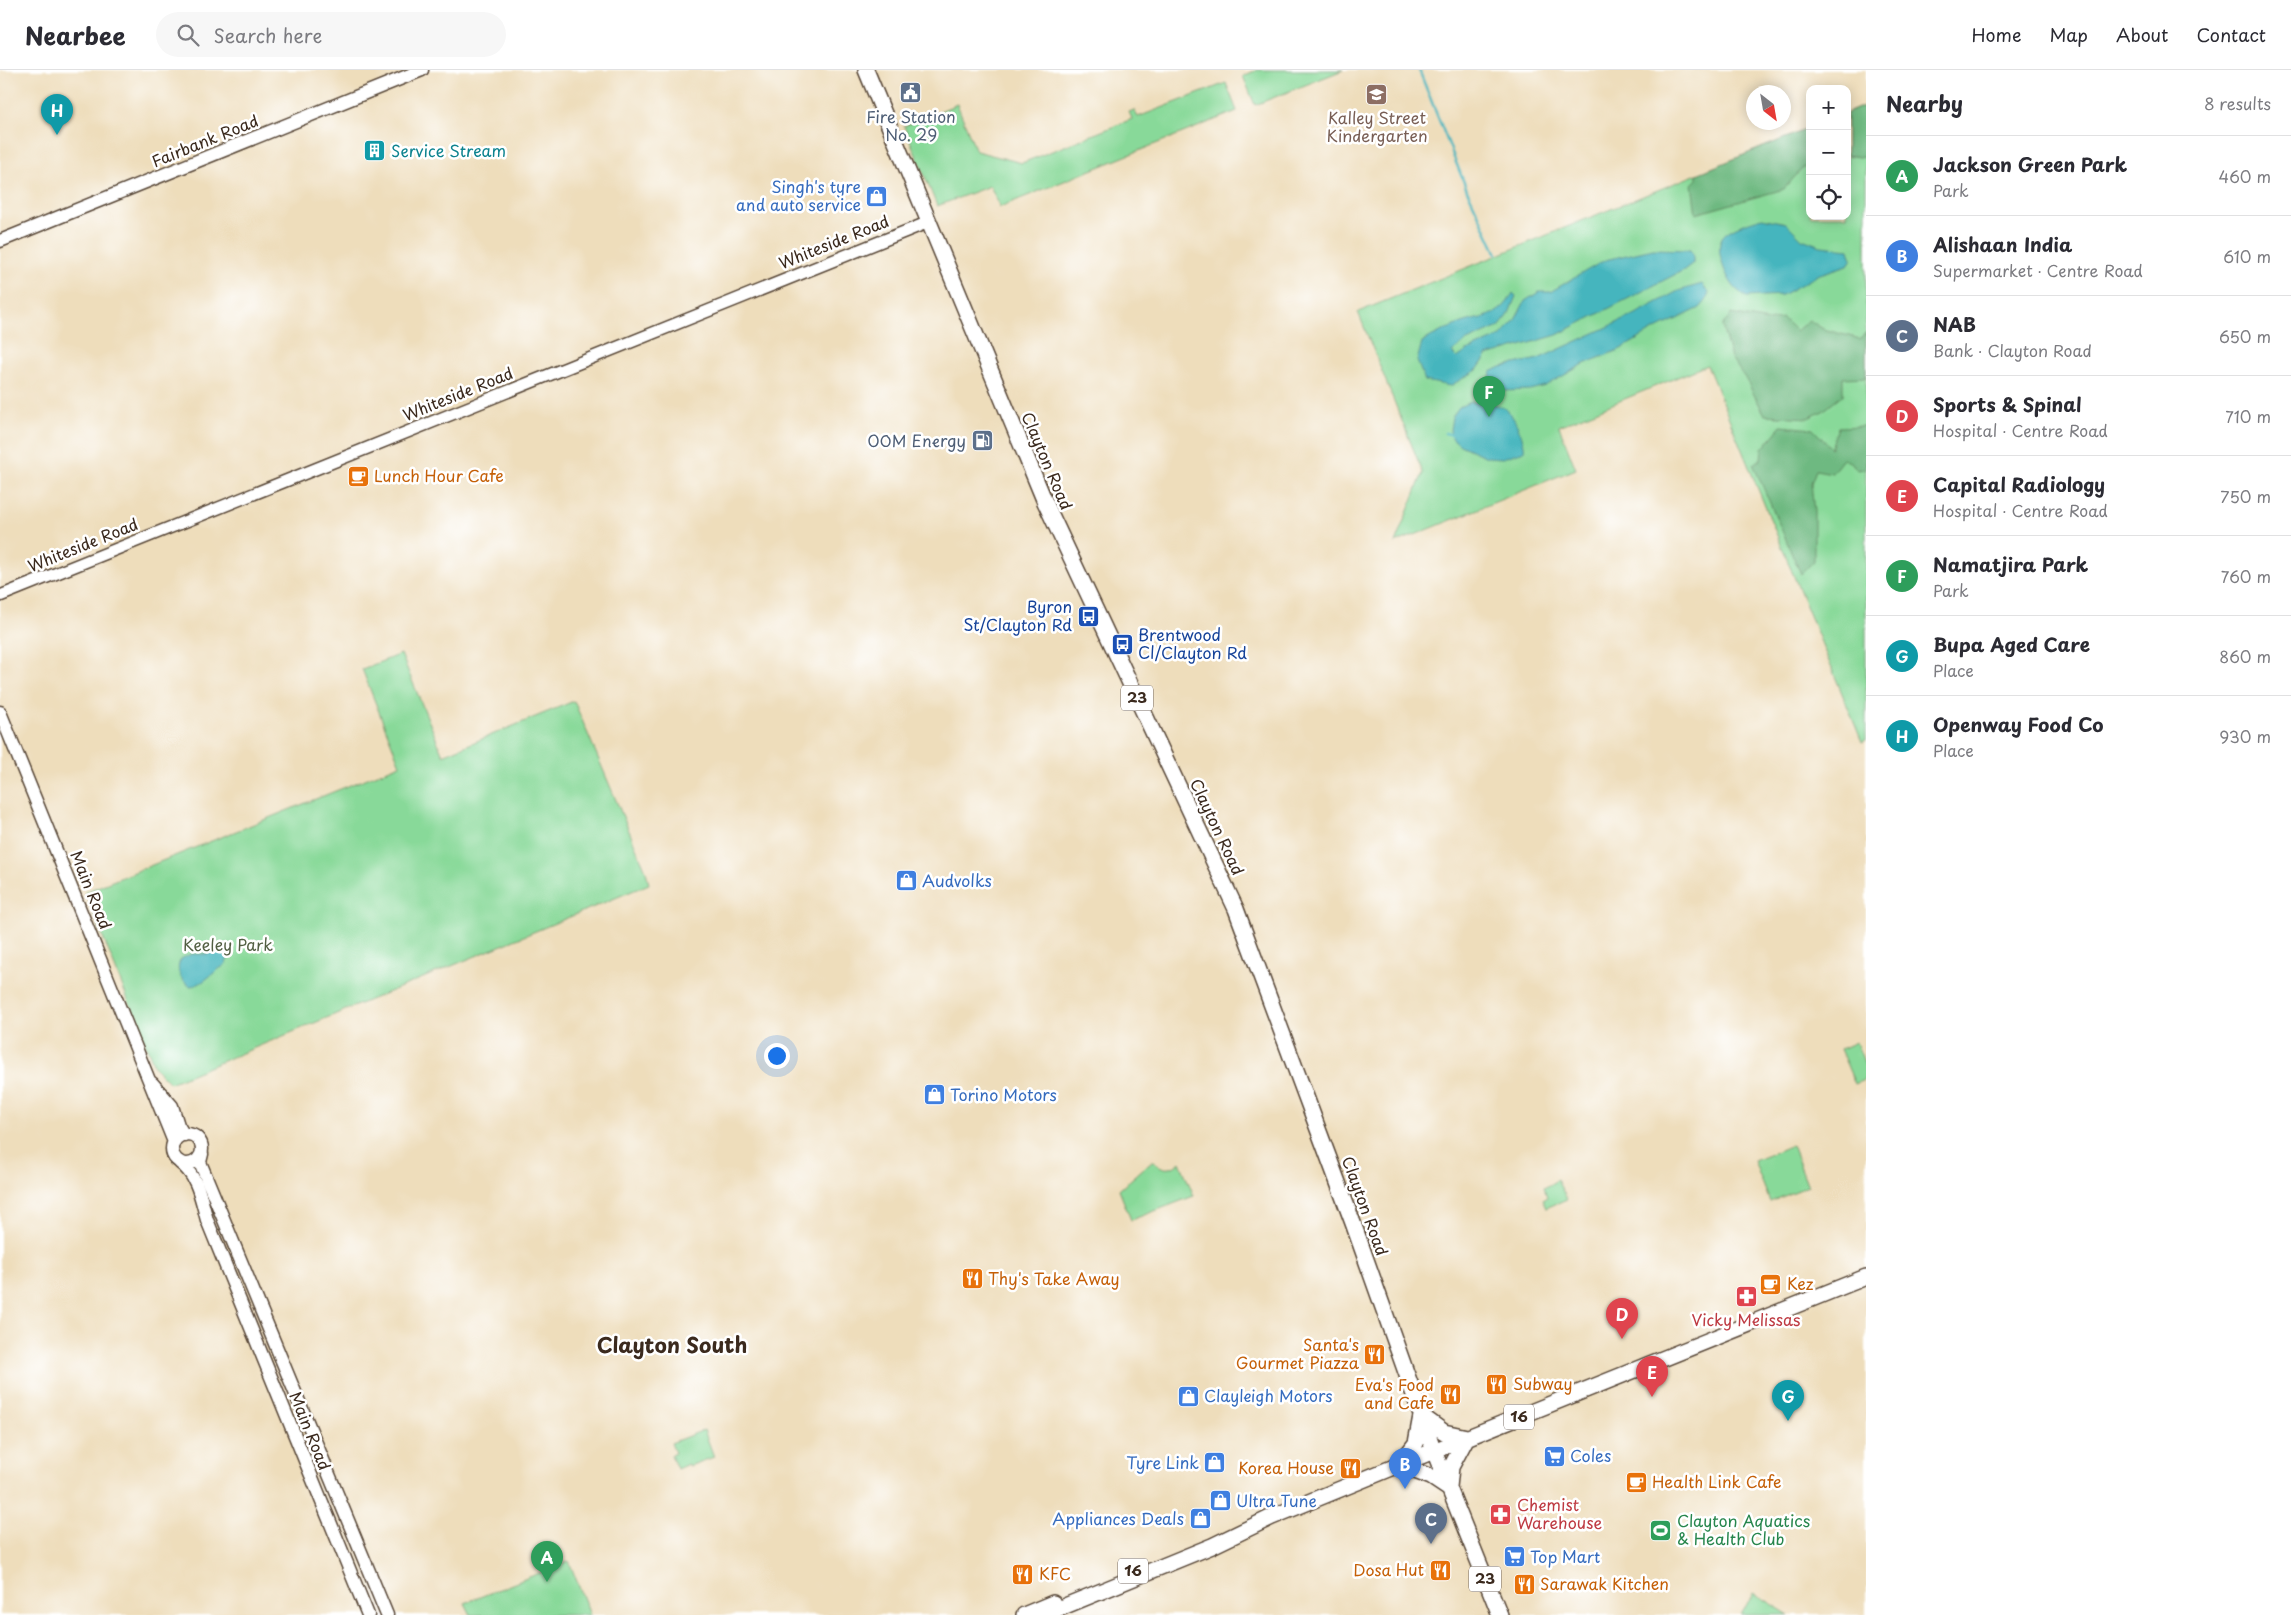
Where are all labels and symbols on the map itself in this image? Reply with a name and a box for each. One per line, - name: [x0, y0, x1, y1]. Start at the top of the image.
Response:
- public building icon: Fire Station No. 29: [899, 81, 923, 105]
- school or university icon: Kalley Street Kindergarten: [1365, 82, 1389, 106]
- north arrow: [1746, 85, 1791, 130]
- pin: H: [41, 94, 73, 135]
- place label: Fire Station No. 29: [866, 104, 956, 146]
- place label: Kalley Street Kindergarten: [1326, 105, 1428, 147]
- street label: Fairbank Road: [148, 108, 262, 172]
- place label: Service Stream: [391, 138, 506, 162]
- building icon: Service Stream: [363, 139, 387, 163]
- place label: Singh's tyre and auto service: [736, 174, 861, 216]
- shop icon: Singh's tyre and auto service: [865, 184, 889, 208]
- street label: Whiteside Road: [775, 208, 892, 274]
- street label: Whiteside Road: [399, 360, 516, 426]
- pin: F: [1473, 376, 1505, 417]
- street label: Clayton Road: [1017, 408, 1079, 513]
- place label: OOM Energy: [867, 428, 966, 452]
- fuel station icon: OOM Energy: [970, 429, 994, 453]
- place label: Lunch Hour Cafe: [374, 463, 504, 487]
- cafe icon: Lunch Hour Cafe: [346, 464, 370, 488]
- street label: Whiteside Road: [24, 511, 141, 577]
- place label: Byron St/Clayton Rd: [964, 594, 1072, 636]
- bus stop icon: Byron St/Clayton Rd: [1076, 604, 1100, 628]
- place label: Brentwood Cl/Clayton Rd: [1138, 622, 1247, 664]
- bus stop icon: Brentwood Cl/Clayton Rd: [1110, 632, 1134, 656]
- road number: 23: [1121, 686, 1153, 710]
- street label: Clayton Road: [1185, 774, 1251, 879]
- street label: Main Road: [65, 847, 119, 933]
- place label: Audvolks: [922, 868, 992, 892]
- shop icon: Audvolks: [894, 869, 918, 893]
- park label: Keeley Park: [183, 932, 273, 956]
- your location: [764, 1043, 790, 1069]
- place label: Torino Motors: [950, 1082, 1057, 1106]
- shop icon: Torino Motors: [922, 1083, 946, 1107]
- street label: Clayton Road: [1337, 1153, 1395, 1259]
- place label: Thy's Take Away: [988, 1266, 1120, 1290]
- restaurant icon: Thy's Take Away: [960, 1267, 984, 1291]
- place label: Kez: [1787, 1271, 1814, 1295]
- cafe icon: Kez: [1759, 1272, 1783, 1296]
- pharmacy icon: Vicky Melissas: [1734, 1284, 1758, 1308]
- pin: D: [1606, 1298, 1638, 1339]
- place label: Vicky Melissas: [1692, 1307, 1800, 1331]
- district label: Clayton South: [597, 1328, 747, 1360]
- place label: Santa's Gourmet Piazza: [1236, 1332, 1360, 1374]
- restaurant icon: Santa's Gourmet Piazza: [1363, 1342, 1387, 1366]
- pin: E: [1636, 1356, 1668, 1397]
- place label: Subway: [1513, 1371, 1572, 1395]
- place label: Eva's Food and Cafe: [1355, 1372, 1434, 1414]
- restaurant icon: Subway: [1485, 1372, 1509, 1396]
- pin: G: [1772, 1380, 1804, 1421]
- restaurant icon: Eva's Food and Cafe: [1438, 1382, 1462, 1406]
- place label: Clayleigh Motors: [1204, 1383, 1333, 1407]
- shop icon: Clayleigh Motors: [1176, 1384, 1200, 1408]
- street label: Main Road: [284, 1388, 338, 1474]
- road number: 16: [1504, 1404, 1534, 1430]
- place label: Coles: [1570, 1443, 1611, 1467]
- supermarket icon: Coles: [1542, 1444, 1566, 1468]
- pin: B: [1389, 1448, 1421, 1489]
- place label: Tyre Link: [1126, 1450, 1199, 1474]
- shop icon: Tyre Link: [1203, 1451, 1227, 1475]
- place label: Korea House: [1238, 1455, 1334, 1479]
- restaurant icon: Korea House: [1338, 1456, 1362, 1480]
- place label: Health Link Cafe: [1652, 1469, 1782, 1493]
- cafe icon: Health Link Cafe: [1624, 1470, 1648, 1494]
- place label: Ultra Tune: [1236, 1488, 1317, 1512]
- shop icon: Ultra Tune: [1208, 1489, 1232, 1513]
- place label: Chemist Warehouse: [1517, 1492, 1602, 1534]
- pharmacy icon: Chemist Warehouse: [1489, 1502, 1513, 1526]
- pin: C: [1415, 1503, 1447, 1544]
- place label: Appliances Deals: [1052, 1506, 1184, 1530]
- shop icon: Appliances Deals: [1188, 1507, 1212, 1531]
- place label: Clayton Aquatics & Health Club: [1677, 1508, 1810, 1550]
- sports icon: Clayton Aquatics & Health Club: [1649, 1518, 1673, 1542]
- pin: A: [531, 1541, 563, 1582]
- place label: Top Mart: [1530, 1544, 1600, 1568]
- supermarket icon: Top Mart: [1502, 1545, 1526, 1569]
- place label: Dosa Hut: [1353, 1557, 1424, 1581]
- road number: 16: [1118, 1558, 1148, 1584]
- restaurant icon: Dosa Hut: [1428, 1558, 1452, 1582]
- place label: KFC: [1039, 1561, 1071, 1585]
- restaurant icon: KFC: [1011, 1562, 1035, 1586]
- road number: 23: [1469, 1566, 1501, 1592]
- place label: Sarawak Kitchen: [1540, 1571, 1669, 1595]
- restaurant icon: Sarawak Kitchen: [1512, 1572, 1536, 1596]

